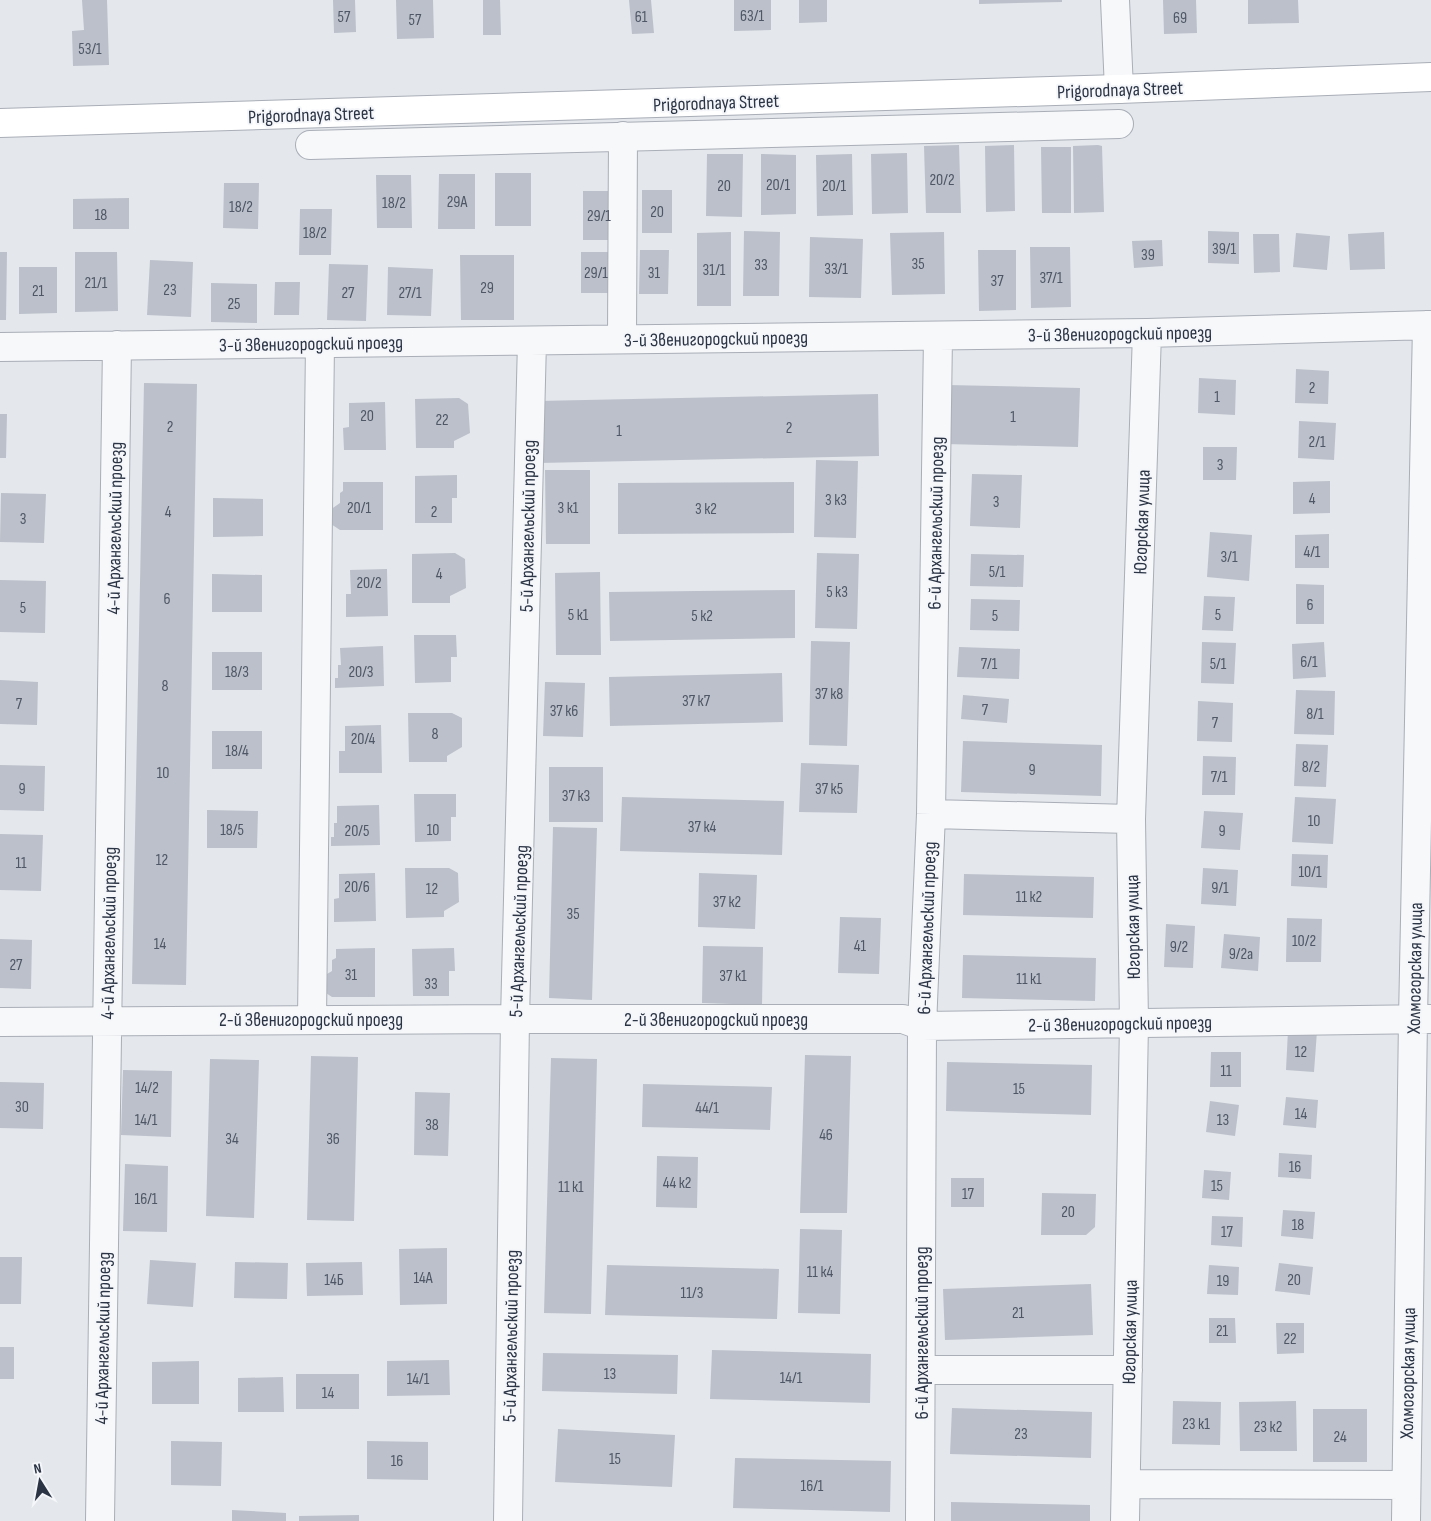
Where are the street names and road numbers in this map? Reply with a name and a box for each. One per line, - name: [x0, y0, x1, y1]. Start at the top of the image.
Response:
- street label: Prigorodnaya Street: [1057, 77, 1184, 104]
- street label: Prigorodnaya Street: [653, 90, 780, 117]
- street label: Prigorodnaya Street: [248, 102, 375, 129]
- street label: 3-й Звенигородский проезд: [1028, 321, 1212, 348]
- street label: 3-й Звенигородский проезд: [624, 326, 808, 353]
- street label: 3-й Звенигородский проезд: [219, 331, 403, 358]
- street label: 6-й Архангельский проезд: [923, 436, 950, 610]
- street label: 5-й Архангельский проезд: [515, 440, 542, 612]
- street label: 4-й Архангельский проезд: [102, 441, 129, 615]
- street label: Югорская улица: [1129, 469, 1156, 575]
- street label: 6-й Архангельский проезд: [913, 841, 942, 1015]
- street label: 5-й Архангельский проезд: [505, 845, 534, 1018]
- street label: 4-й Архангельский проезд: [96, 846, 123, 1020]
- street label: Югорская улица: [1121, 874, 1146, 980]
- street label: Холмогорская улица: [1403, 902, 1428, 1035]
- street label: 2-й Звенигородский проезд: [219, 1009, 403, 1032]
- street label: 2-й Звенигородский проезд: [624, 1009, 808, 1032]
- street label: 2-й Звенигородский проезд: [1028, 1011, 1212, 1038]
- street label: 6-й Архангельский проезд: [911, 1246, 934, 1420]
- street label: 5-й Архангельский проезд: [498, 1250, 525, 1422]
- street label: 4-й Архангельский проезд: [90, 1251, 117, 1425]
- street label: Югорская улица: [1118, 1279, 1143, 1385]
- street label: Холмогорская улица: [1396, 1307, 1421, 1440]

